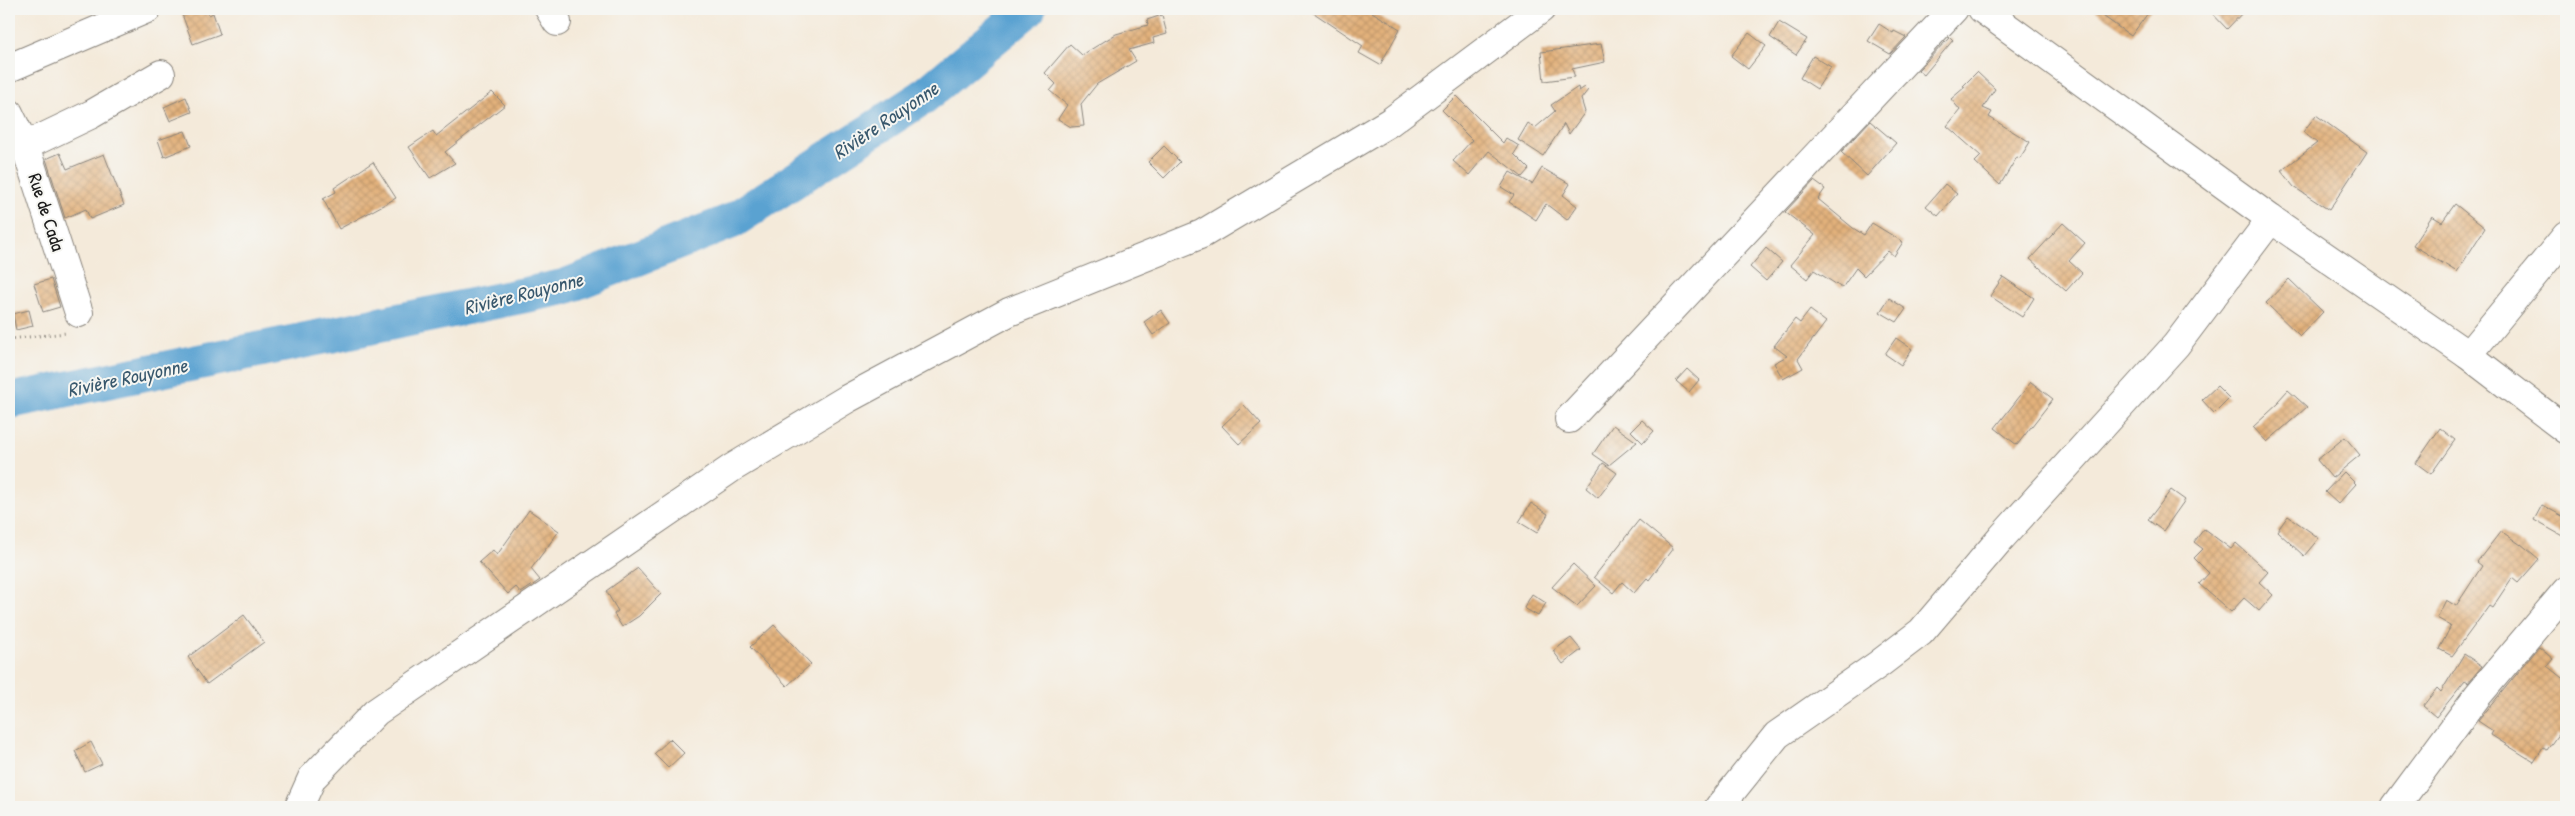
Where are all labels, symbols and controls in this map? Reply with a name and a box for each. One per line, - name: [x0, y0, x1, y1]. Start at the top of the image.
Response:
- water label: Rivière Rouyonne: [827, 74, 945, 166]
- street label: Rue de Cada: [22, 170, 72, 255]
- water label: Rivière Rouyonne: [461, 265, 587, 322]
- water label: Rivière Rouyonne: [65, 351, 191, 404]

